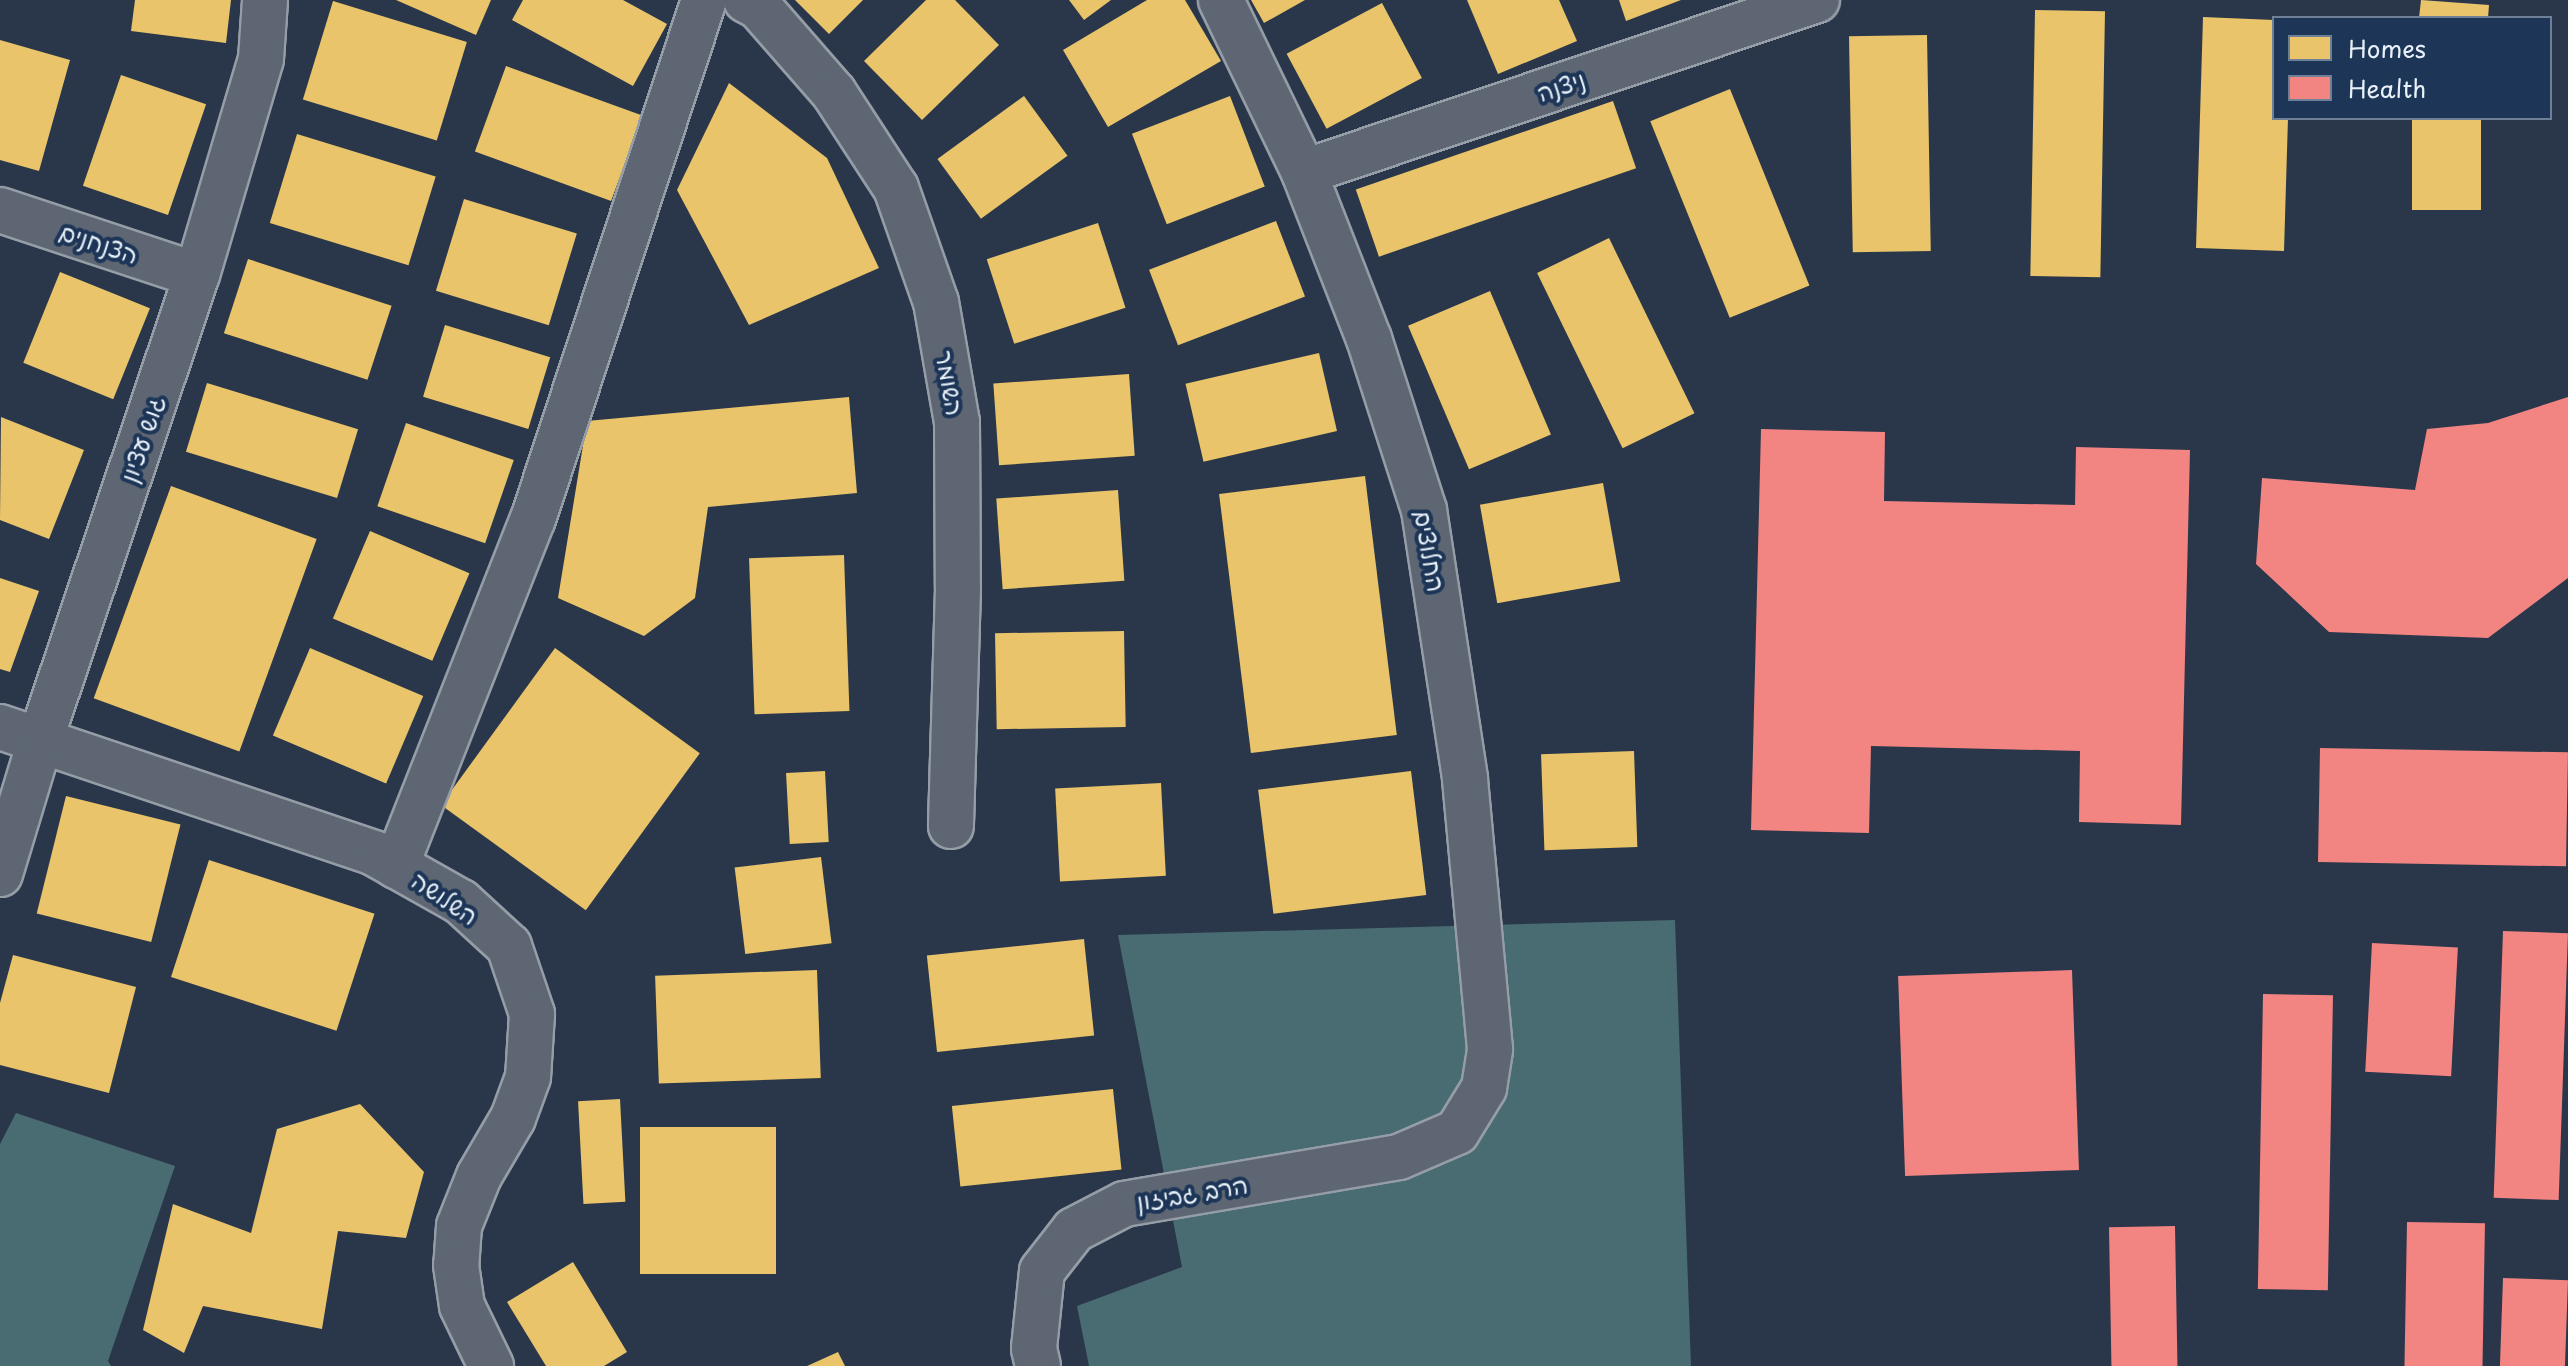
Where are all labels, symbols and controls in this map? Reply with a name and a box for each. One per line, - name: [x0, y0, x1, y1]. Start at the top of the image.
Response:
- legend: [2272, 16, 2552, 120]
- text: Homes: [2348, 30, 2426, 66]
- street label: ניצנה: [1533, 65, 1589, 107]
- text: Health: [2348, 70, 2426, 106]
- street label: הצנחנים: [56, 217, 142, 269]
- street label: השומר: [930, 348, 970, 418]
- street label: גוש עציון: [114, 392, 170, 486]
- street label: החלוצים: [1409, 508, 1451, 594]
- street label: השלושה: [407, 866, 483, 930]
- street label: הרב גביזון: [1134, 1170, 1250, 1216]

